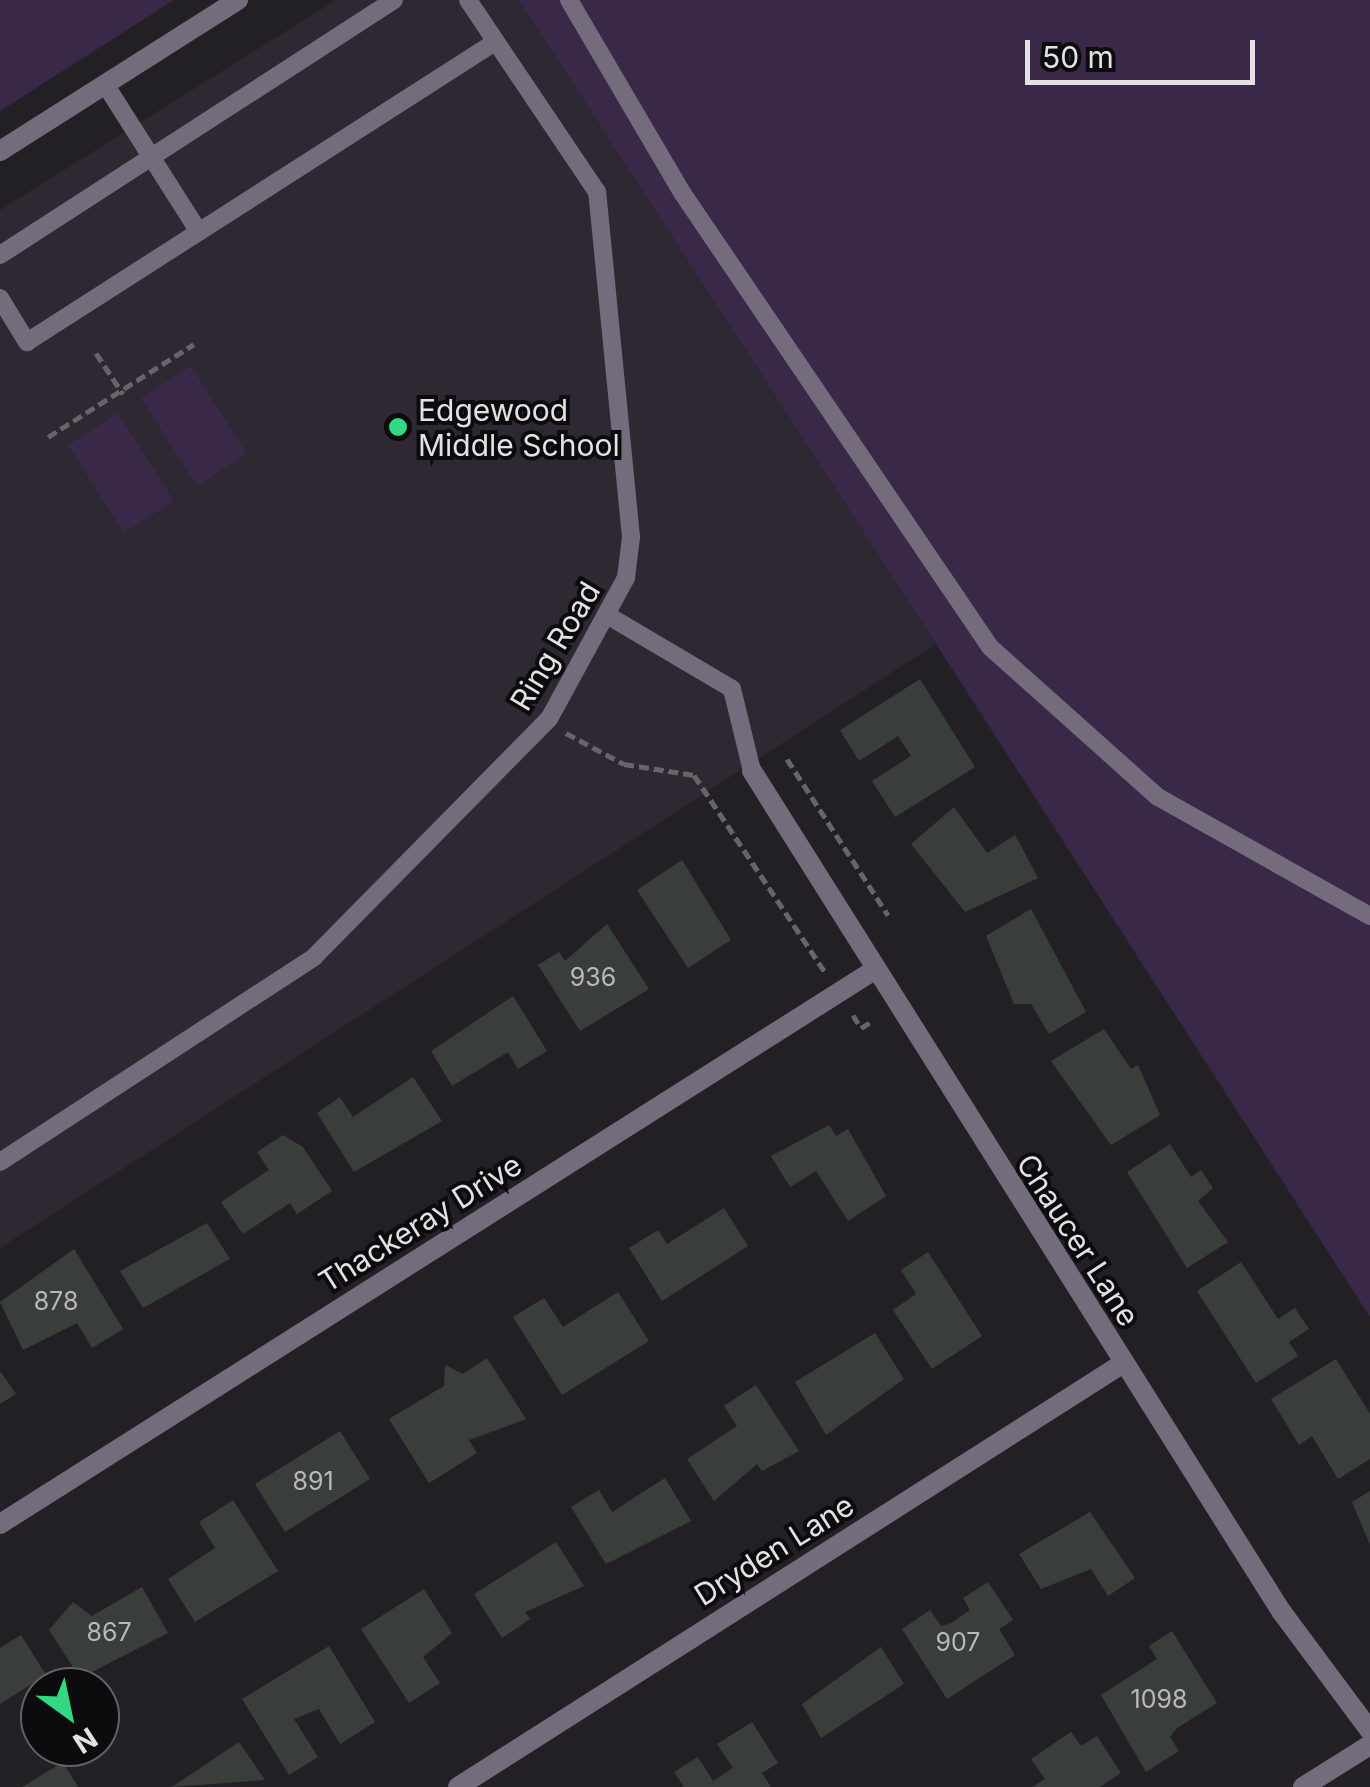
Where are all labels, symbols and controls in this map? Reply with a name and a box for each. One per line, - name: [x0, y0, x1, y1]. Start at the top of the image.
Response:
- scale bar: [1030, 20, 1260, 82]
- text: 50 m: [1042, 39, 1114, 75]
- place label: Edgewood Middle School: [418, 392, 620, 462]
- marker: Edgewood Middle School: [387, 416, 409, 438]
- street label: Ring Road: [503, 575, 607, 717]
- house number: 936: [570, 962, 616, 992]
- street label: Thackeray Drive: [312, 1146, 528, 1300]
- street label: Chaucer Lane: [1009, 1147, 1147, 1333]
- house number: 878: [34, 1286, 78, 1316]
- house number: 891: [292, 1466, 334, 1496]
- street label: Dryden Lane: [688, 1487, 860, 1613]
- house number: 867: [86, 1617, 132, 1647]
- house number: 907: [936, 1627, 980, 1657]
- north arrow: [20, 1667, 120, 1767]
- house number: 1098: [1131, 1684, 1187, 1714]
- text: N: [67, 1720, 103, 1761]

